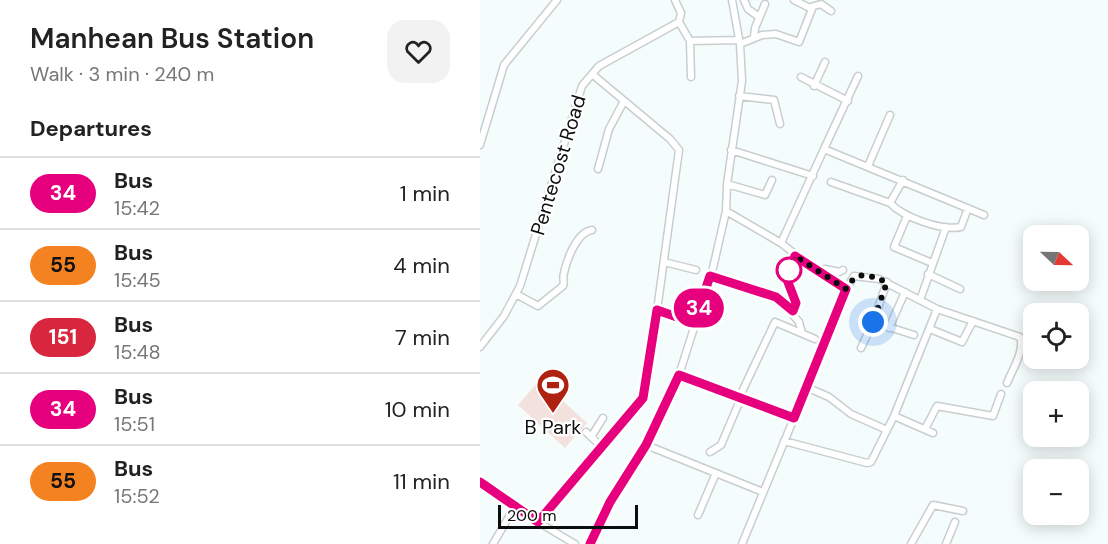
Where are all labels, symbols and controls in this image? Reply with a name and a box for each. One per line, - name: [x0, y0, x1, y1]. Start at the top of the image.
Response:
- text: Manhean Bus Station: [30, 20, 314, 57]
- button: heart: [387, 20, 450, 83]
- text: Walk · 3 min · 240 m: [30, 61, 214, 87]
- street label: Pentecost Road: [524, 92, 592, 238]
- text: Departures: [30, 114, 152, 143]
- text: Bus: [114, 166, 153, 195]
- text: 34: [50, 179, 76, 207]
- text: 1 min: [400, 179, 450, 208]
- text: 15:42: [114, 195, 160, 221]
- north arrow: [1023, 225, 1089, 291]
- map controls: [1023, 225, 1089, 525]
- text: Bus: [114, 238, 153, 267]
- text: 55: [50, 251, 76, 279]
- text: 4 min: [393, 251, 450, 280]
- unlabelled marker: [776, 257, 802, 283]
- text: 15:45: [114, 267, 161, 293]
- line badge: 34: [672, 288, 726, 328]
- text: 34: [686, 294, 712, 322]
- button: locate: [1023, 303, 1089, 369]
- your location: [858, 307, 888, 337]
- text: Bus: [114, 310, 153, 339]
- text: 151: [49, 323, 77, 351]
- text: 7 min: [395, 323, 450, 352]
- text: 15:48: [114, 339, 161, 365]
- sports icon: B Park: [535, 367, 571, 414]
- button: +: [1023, 381, 1089, 447]
- text: Bus: [114, 382, 153, 411]
- text: 34: [50, 395, 76, 423]
- text: 10 min: [385, 395, 450, 424]
- text: 15:51: [114, 411, 155, 437]
- place label: B Park: [525, 414, 581, 440]
- text: Bus: [114, 454, 153, 483]
- button: −: [1023, 459, 1089, 525]
- text: 55: [50, 467, 76, 495]
- text: 11 min: [393, 467, 450, 496]
- text: 15:52: [114, 483, 160, 509]
- scale bar: [498, 502, 638, 530]
- text: 200 m: [507, 505, 556, 526]

